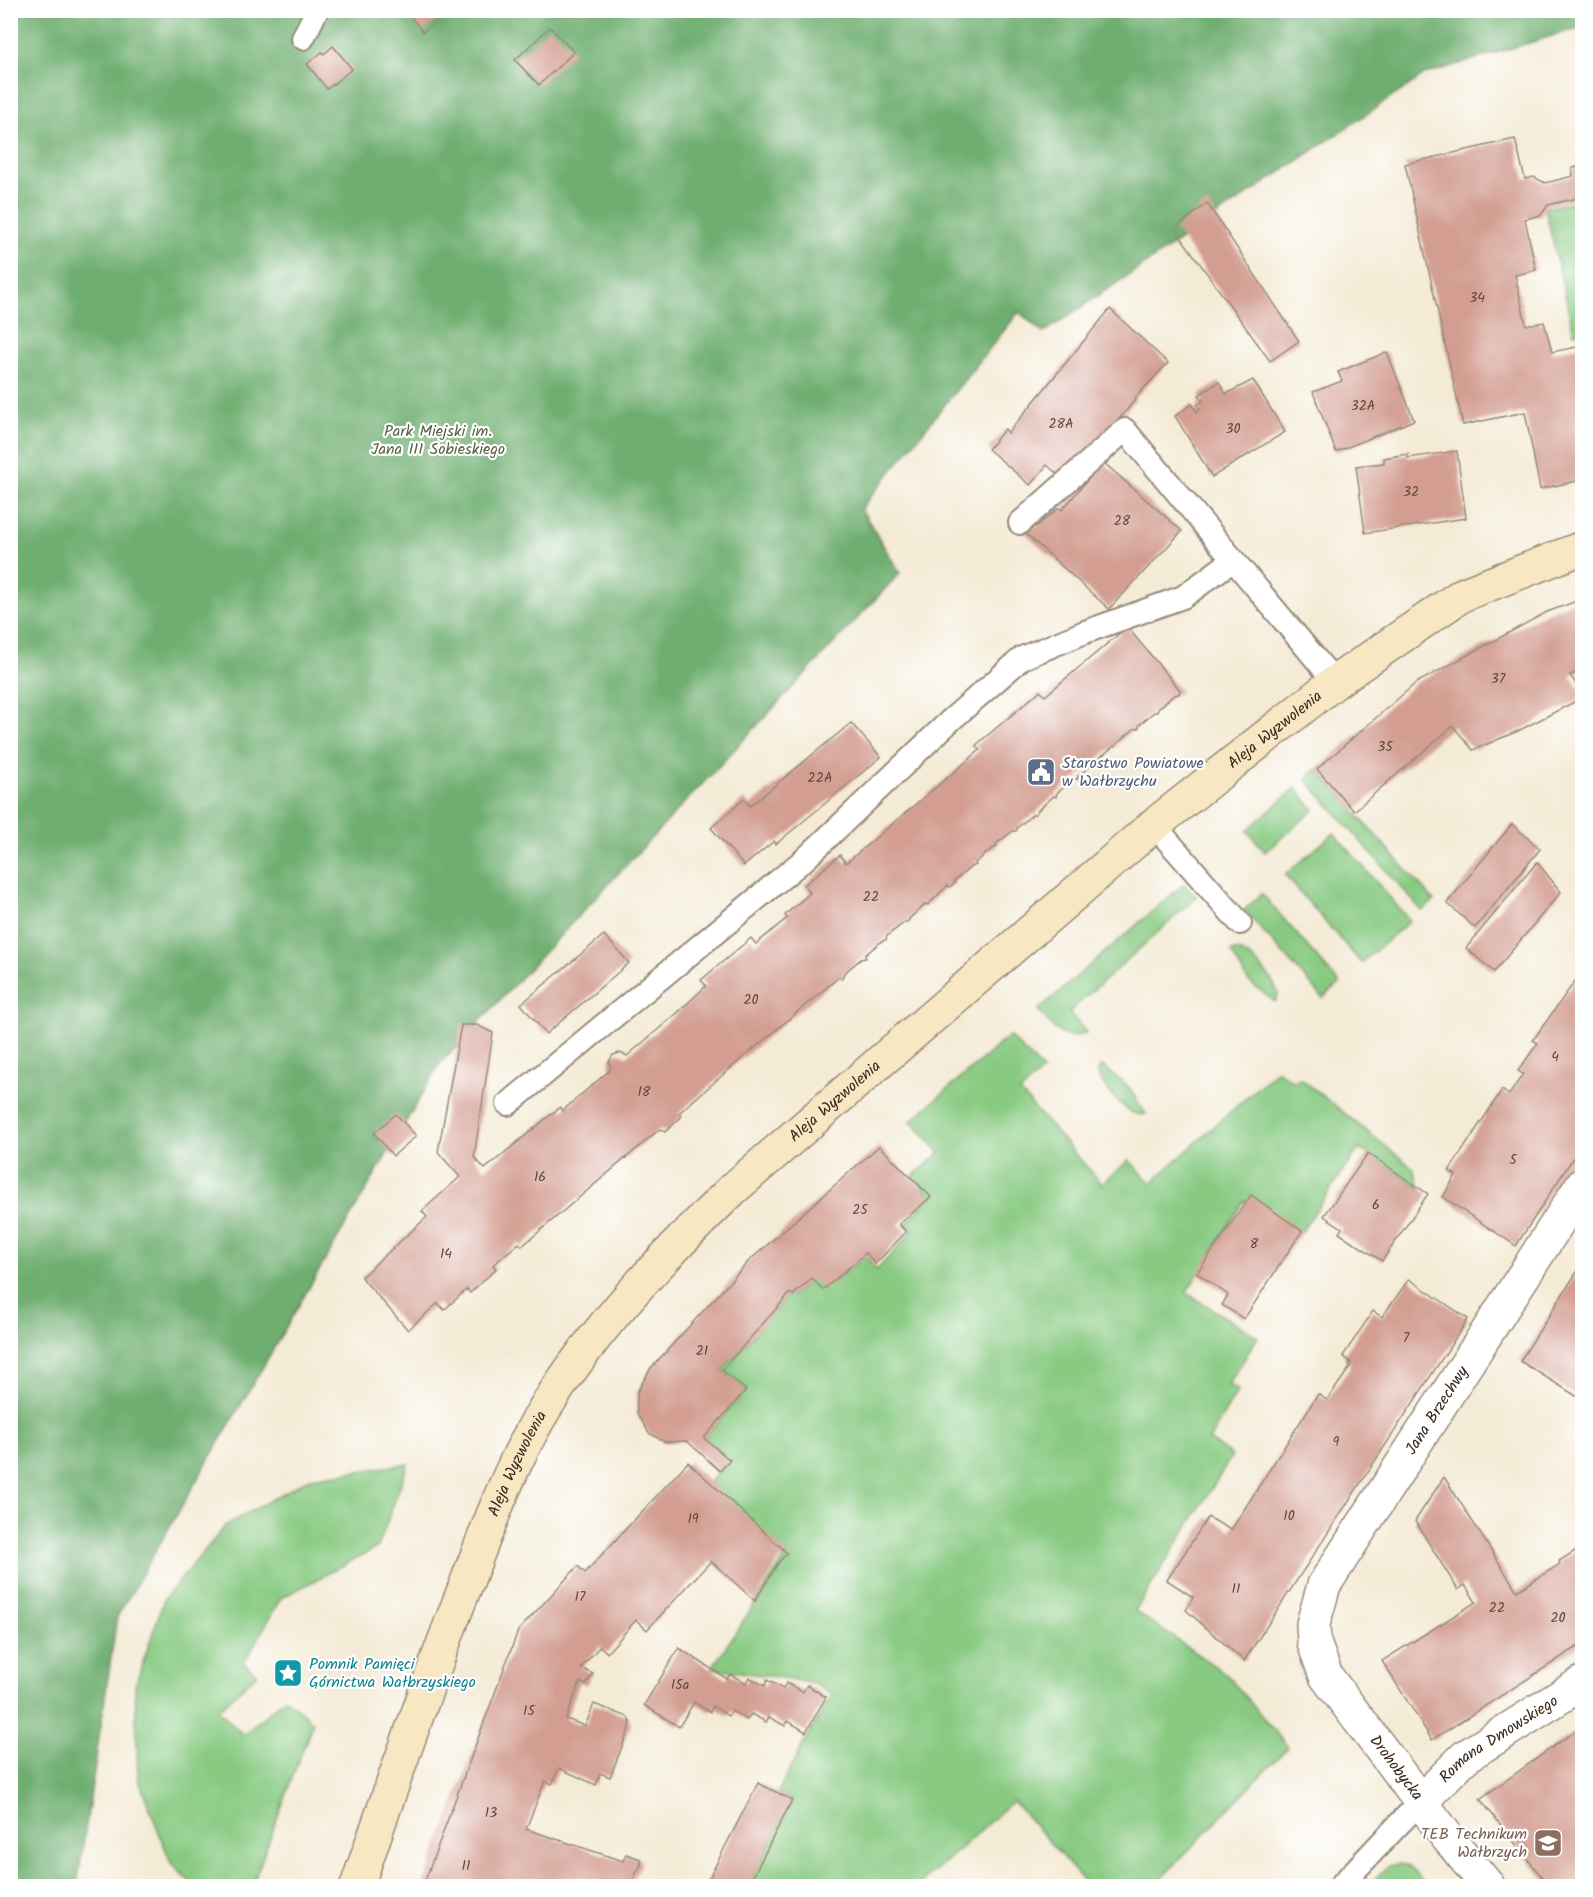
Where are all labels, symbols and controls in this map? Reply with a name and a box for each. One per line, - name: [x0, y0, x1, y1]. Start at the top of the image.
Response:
- house number: 34: [1469, 287, 1485, 309]
- house number: 32A: [1351, 395, 1375, 417]
- house number: 28A: [1048, 413, 1074, 435]
- house number: 30: [1226, 418, 1241, 440]
- park label: Park Miejski im. Jana III Sobieskiego: [371, 419, 505, 462]
- house number: 32: [1403, 481, 1419, 503]
- house number: 28: [1114, 510, 1131, 532]
- house number: 37: [1491, 668, 1506, 690]
- street label: Aleja Wyzwolenia: [1222, 684, 1328, 775]
- house number: 35: [1377, 736, 1394, 758]
- place label: Starostwo Powiatowe w Wałbrzychu: [1062, 751, 1204, 794]
- public building icon: Starostwo Powiatowe w Wałbrzychu: [1025, 756, 1057, 788]
- house number: 22A: [808, 767, 832, 789]
- house number: 22: [863, 886, 879, 908]
- house number: 20: [743, 989, 759, 1011]
- house number: 4: [1551, 1046, 1559, 1068]
- street label: Aleja Wyzwolenia: [783, 1054, 886, 1148]
- house number: 18: [638, 1081, 651, 1103]
- house number: 5: [1509, 1149, 1518, 1171]
- house number: 16: [534, 1166, 546, 1188]
- house number: 6: [1372, 1194, 1380, 1216]
- house number: 25: [852, 1199, 869, 1221]
- house number: 8: [1250, 1233, 1259, 1255]
- house number: 14: [440, 1243, 452, 1265]
- house number: 7: [1403, 1327, 1410, 1349]
- house number: 21: [696, 1340, 708, 1362]
- street label: Jana Brzechwy: [1399, 1360, 1475, 1459]
- street label: Aleja Wyzwolenia: [481, 1406, 553, 1520]
- house number: 9: [1333, 1431, 1340, 1453]
- house number: 10: [1283, 1505, 1295, 1527]
- house number: 19: [687, 1508, 699, 1530]
- house number: 11: [1232, 1578, 1240, 1600]
- house number: 17: [575, 1586, 586, 1608]
- house number: 22: [1489, 1597, 1505, 1619]
- house number: 20: [1550, 1607, 1566, 1629]
- place label: Pomnik Pamięci Górnictwa Wałbrzyskiego: [309, 1652, 476, 1695]
- place icon: Pomnik Pamięci Górnictwa Wałbrzyskiego: [272, 1657, 304, 1689]
- house number: 15a: [671, 1674, 689, 1696]
- street label: Romana Dmowskiego: [1433, 1689, 1563, 1789]
- house number: 15: [523, 1700, 536, 1722]
- street label: Drohobycka: [1363, 1730, 1429, 1806]
- house number: 13: [485, 1802, 497, 1824]
- place label: TEB Technikum Wałbrzych: [1421, 1822, 1527, 1865]
- school or university icon: TEB Technikum Wałbrzych: [1532, 1827, 1564, 1859]
- house number: 11: [462, 1855, 470, 1877]

